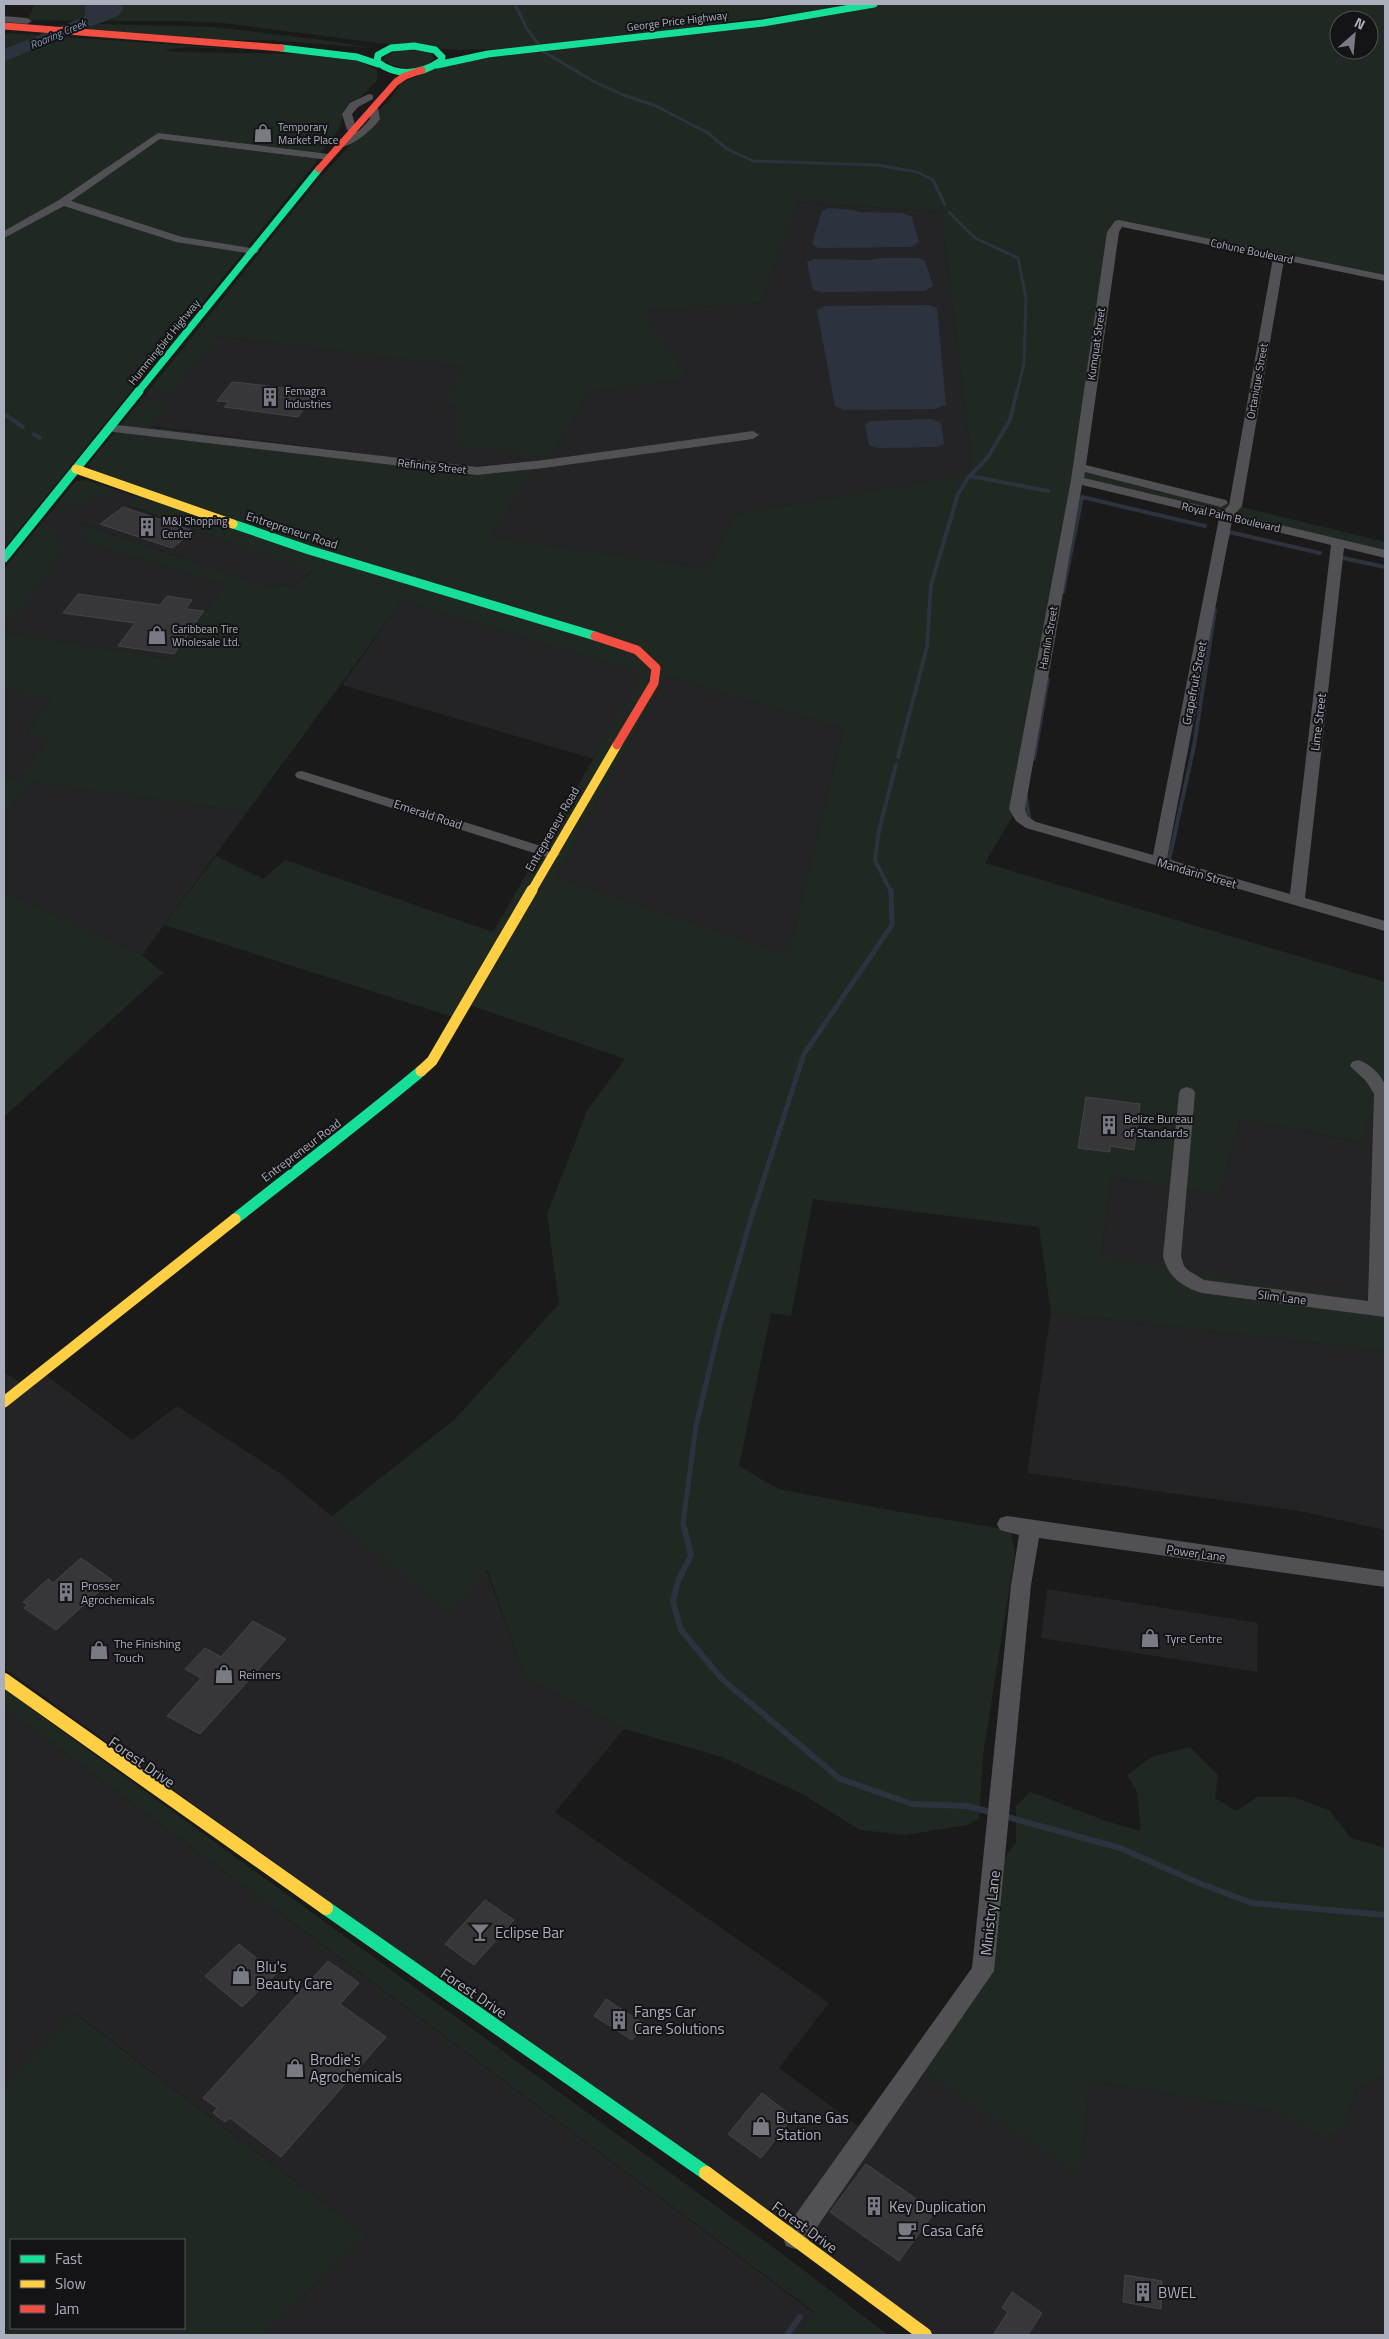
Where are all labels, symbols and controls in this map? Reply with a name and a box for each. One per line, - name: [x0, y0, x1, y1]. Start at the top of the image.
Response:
- street label: George Price Highway: [626, 7, 729, 35]
- north arrow: [1329, 10, 1379, 60]
- text: N: [1351, 11, 1369, 35]
- water label: Roaring Creek: [27, 15, 90, 53]
- place label: Temporary Market Place: [278, 119, 339, 148]
- shop icon: Temporary Market Place: [252, 122, 274, 144]
- street label: Cohune Boulevard: [1209, 234, 1295, 268]
- street label: Hummingbird Highway: [124, 295, 204, 388]
- street label: Kumquat Street: [1083, 307, 1109, 381]
- street label: Ortanique Street: [1242, 342, 1272, 420]
- place label: Femagra Industries: [285, 383, 331, 412]
- building icon: Femagra Industries: [259, 386, 281, 408]
- street label: Refining Street: [397, 454, 467, 478]
- street label: Royal Palm Boulevard: [1180, 498, 1282, 536]
- street label: Entrepreneur Road: [244, 506, 340, 554]
- place label: M&J Shopping Center: [162, 513, 228, 542]
- building icon: M&J Shopping Center: [136, 516, 158, 538]
- street label: Hamlin Street: [1035, 605, 1061, 671]
- place label: Caribbean Tire Wholesale Ltd.: [172, 621, 240, 650]
- shop icon: Caribbean Tire Wholesale Ltd.: [146, 624, 168, 646]
- street label: Grapefruit Street: [1177, 639, 1212, 726]
- street label: Lime Street: [1305, 691, 1331, 752]
- street label: Entrepreneur Road: [520, 783, 584, 875]
- street label: Emerald Road: [391, 794, 465, 834]
- street label: Mandarin Street: [1155, 853, 1240, 894]
- place label: Belize Bureau of Standards: [1124, 1109, 1193, 1142]
- street label: Entrepreneur Road: [257, 1114, 345, 1186]
- building icon: Belize Bureau of Standards: [1098, 1114, 1120, 1136]
- street label: Slim Lane: [1257, 1285, 1307, 1309]
- street label: Power Lane: [1165, 1539, 1227, 1567]
- place label: Prosser Agrochemicals: [81, 1576, 155, 1609]
- building icon: Prosser Agrochemicals: [55, 1581, 77, 1603]
- shop icon: Tyre Centre: [1139, 1627, 1161, 1649]
- place label: Tyre Centre: [1165, 1629, 1222, 1648]
- place label: The Finishing Touch: [114, 1634, 181, 1667]
- shop icon: The Finishing Touch: [88, 1639, 110, 1661]
- shop icon: Reimers: [213, 1663, 235, 1685]
- place label: Reimers: [239, 1665, 281, 1684]
- street label: Forest Drive: [104, 1731, 180, 1793]
- street label: Ministry Lane: [974, 1869, 1006, 1957]
- bar icon: Eclipse Bar: [469, 1921, 491, 1943]
- place label: Eclipse Bar: [495, 1921, 564, 1944]
- place label: Blu's Beauty Care: [256, 1955, 332, 1995]
- street label: Forest Drive: [436, 1962, 512, 2024]
- shop icon: Blu's Beauty Care: [230, 1964, 252, 1986]
- place label: Fangs Car Care Solutions: [634, 2000, 725, 2040]
- building icon: Fangs Car Care Solutions: [608, 2009, 630, 2031]
- place label: Brodie's Agrochemicals: [310, 2048, 402, 2088]
- shop icon: Brodie's Agrochemicals: [284, 2057, 306, 2079]
- place label: Butane Gas Station: [776, 2106, 849, 2146]
- shop icon: Butane Gas Station: [750, 2115, 772, 2137]
- street label: Forest Drive: [767, 2195, 843, 2259]
- building icon: Key Duplication: [863, 2195, 885, 2217]
- place label: Key Duplication: [889, 2195, 986, 2218]
- cafe icon: Casa Café: [896, 2219, 918, 2241]
- place label: Casa Café: [922, 2219, 984, 2242]
- legend: [10, 2239, 185, 2329]
- text: Fast: [55, 2247, 83, 2270]
- text: Slow: [55, 2272, 86, 2295]
- building icon: BWEL: [1132, 2281, 1154, 2303]
- place label: BWEL: [1158, 2281, 1196, 2304]
- text: Jam: [55, 2297, 79, 2320]

